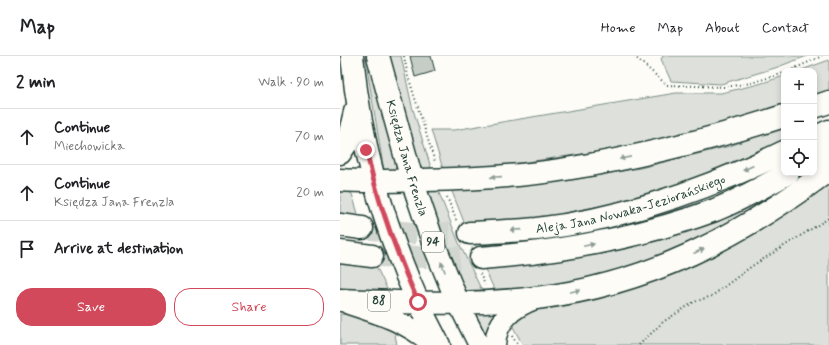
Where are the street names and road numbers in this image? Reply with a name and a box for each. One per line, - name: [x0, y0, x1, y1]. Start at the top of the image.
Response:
- street label: Księdza Jana Frenzla: [382, 98, 432, 218]
- street label: Aleja Jana Nowaka-Jeziorańskiego: [535, 171, 728, 238]
- road number: 94: [422, 232, 444, 252]
- road number: 88: [368, 291, 390, 311]

